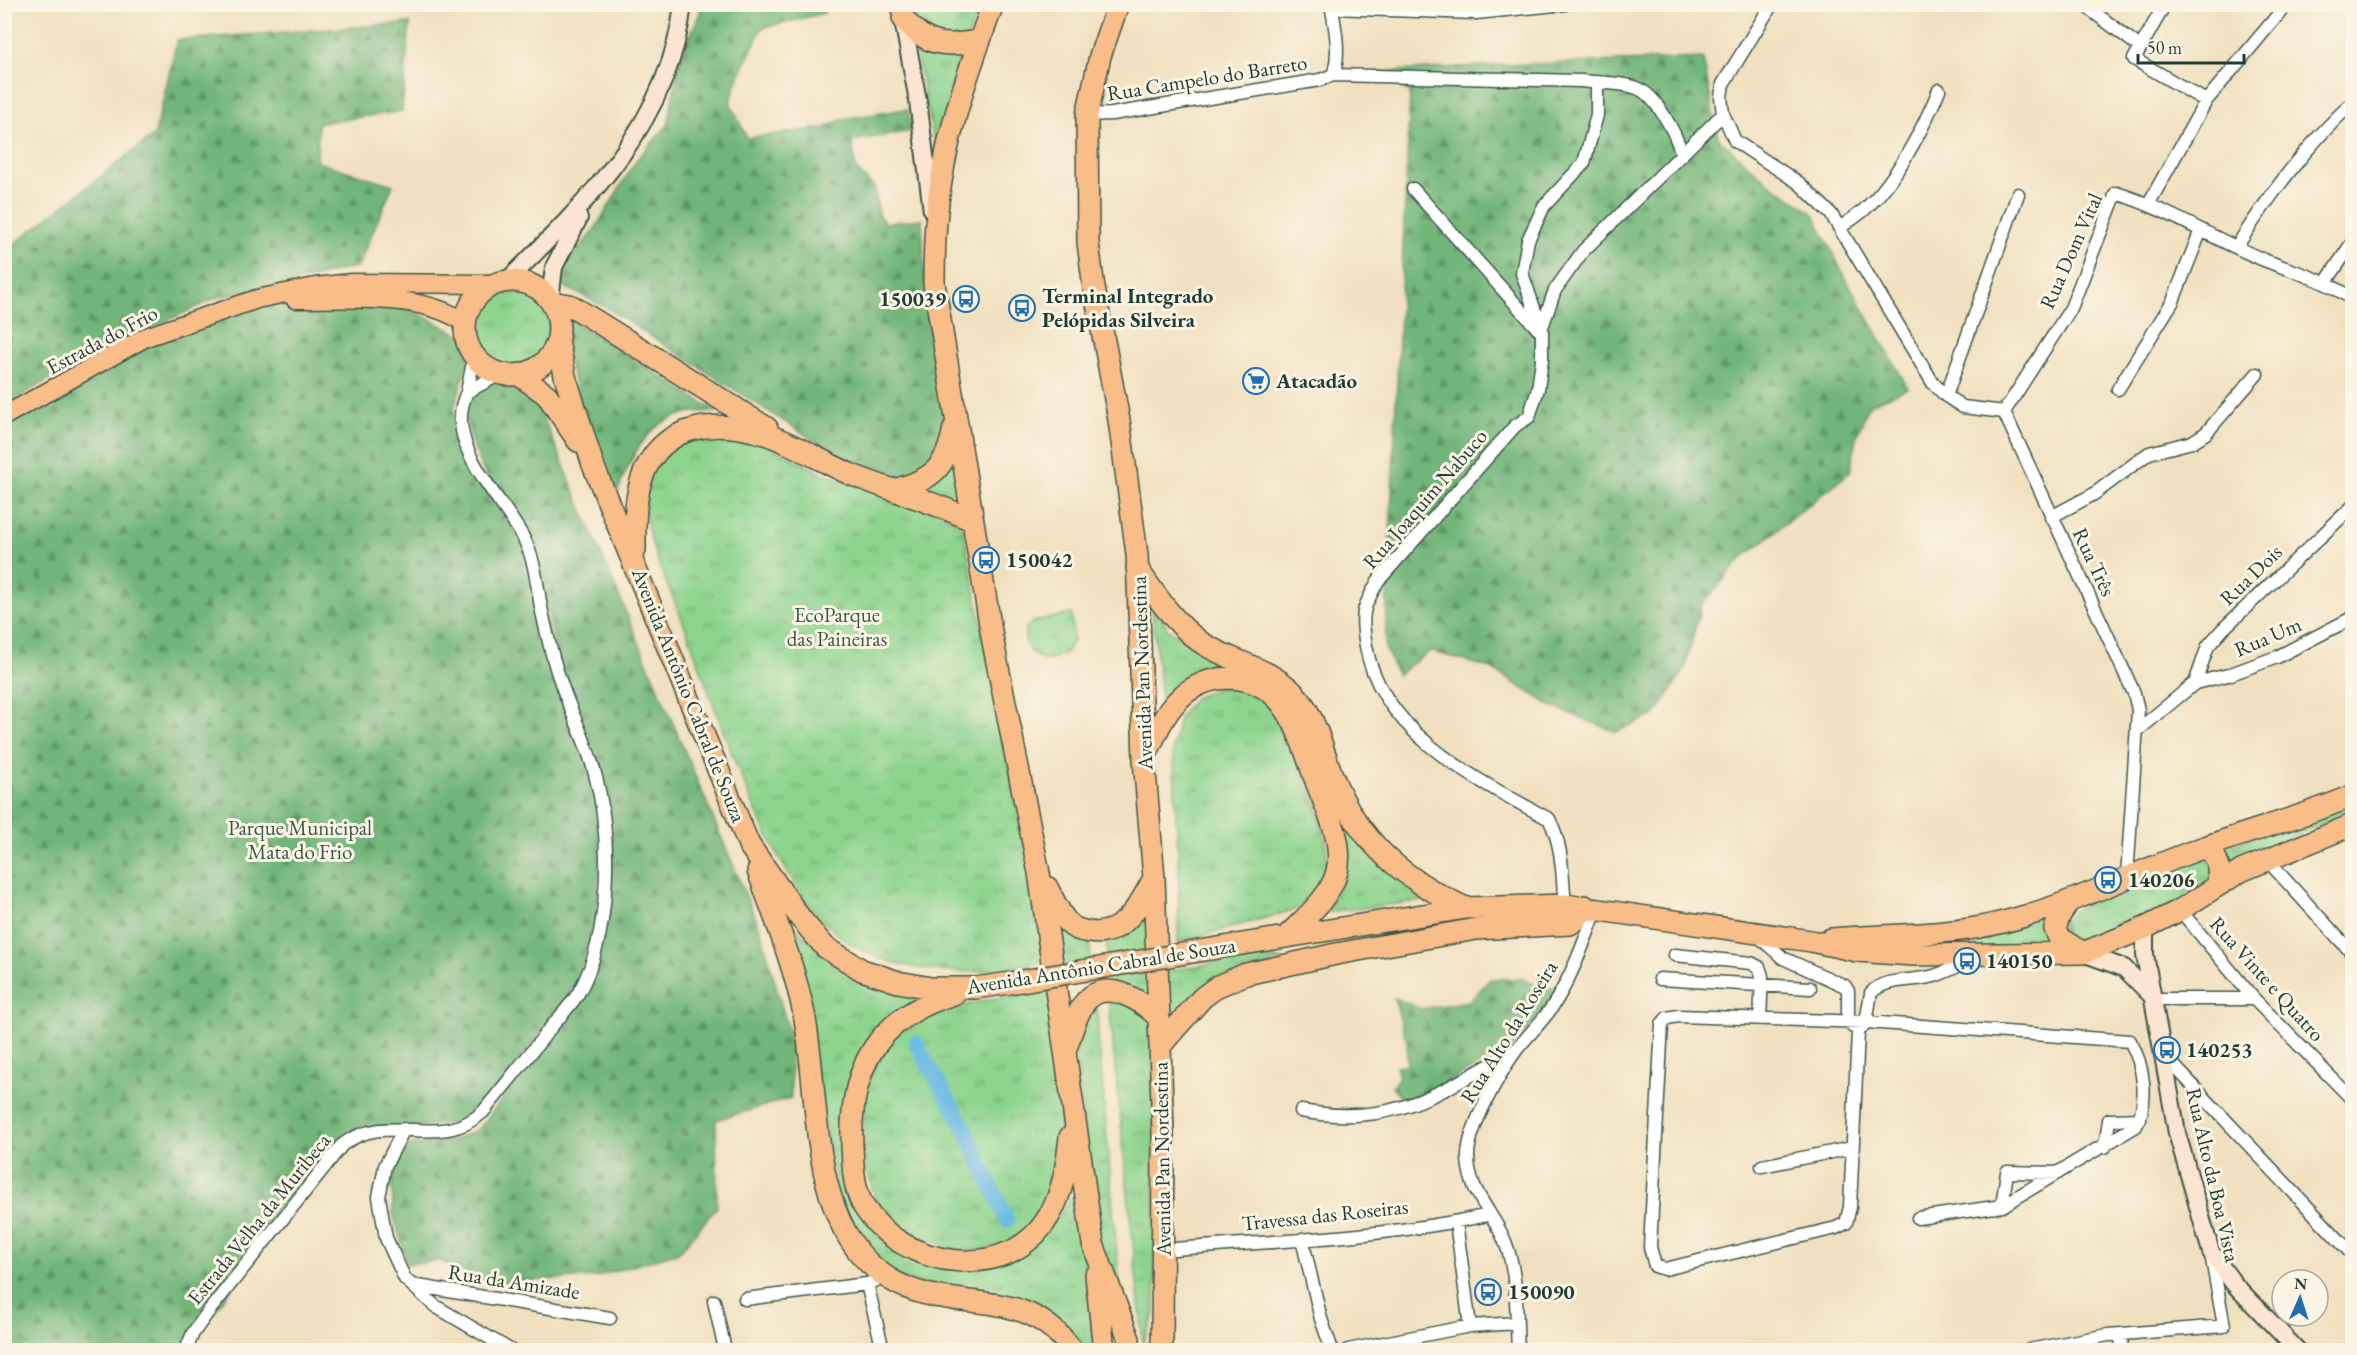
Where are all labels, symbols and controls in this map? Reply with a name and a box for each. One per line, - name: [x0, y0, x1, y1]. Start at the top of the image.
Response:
- scale bar: [2138, 27, 2244, 65]
- text: 50 m: [2147, 36, 2182, 59]
- street label: Rua Campelo do Barreto: [1105, 48, 1309, 107]
- street label: Rua Dom Vital: [2033, 189, 2108, 313]
- place label: Terminal Integrado Pelópidas Silveira: [1042, 282, 1214, 333]
- bus stop icon: 150039: [951, 284, 981, 314]
- place label: 150039: [879, 285, 946, 312]
- bus stop icon: Terminal Integrado Pelópidas Silveira: [1007, 293, 1037, 323]
- street label: Estrada do Frio: [41, 299, 162, 380]
- supermarket icon: Atacadão: [1241, 366, 1271, 396]
- place label: Atacadão: [1275, 367, 1358, 394]
- street label: Rua Joaquim Nabuco: [1356, 423, 1493, 574]
- street label: Rua Três: [2067, 523, 2122, 601]
- street label: Rua Dois: [2214, 538, 2288, 611]
- bus stop icon: 150042: [971, 545, 1001, 575]
- place label: 150042: [1006, 546, 1073, 573]
- street label: Avenida Antônio Cabral de Souza: [626, 563, 753, 827]
- street label: Avenida Pan Nordestina: [1125, 575, 1158, 772]
- park label: EcoParque das Paineiras: [787, 601, 888, 652]
- street label: Rua Um: [2230, 610, 2306, 663]
- park label: Parque Municipal Mata do Frio: [228, 814, 372, 865]
- bus stop icon: 140206: [2093, 865, 2123, 895]
- place label: 140206: [2128, 866, 2195, 893]
- street label: Rua Vinte e Quatro: [2203, 910, 2331, 1048]
- street label: Avenida Antônio Cabral de Souza: [963, 931, 1238, 1000]
- bus stop icon: 140150: [1952, 946, 1982, 976]
- place label: 140150: [1986, 947, 2053, 974]
- street label: Rua Alto da Roseira: [1454, 955, 1564, 1108]
- bus stop icon: 140253: [2152, 1035, 2182, 1065]
- place label: 140253: [2186, 1036, 2253, 1063]
- street label: Avenida Pan Nordestina: [1146, 1061, 1177, 1257]
- street label: Rua Alto da Boa Vista: [2180, 1085, 2247, 1265]
- street label: Estrada Velha da Muribeca: [181, 1127, 337, 1310]
- street label: Travessa das Roseiras: [1240, 1192, 1410, 1237]
- street label: Rua da Amizade: [446, 1258, 582, 1305]
- north arrow: [2270, 1268, 2330, 1328]
- text: N: [2294, 1273, 2308, 1294]
- bus stop icon: 150090: [1473, 1277, 1503, 1307]
- place label: 150090: [1508, 1278, 1575, 1305]

